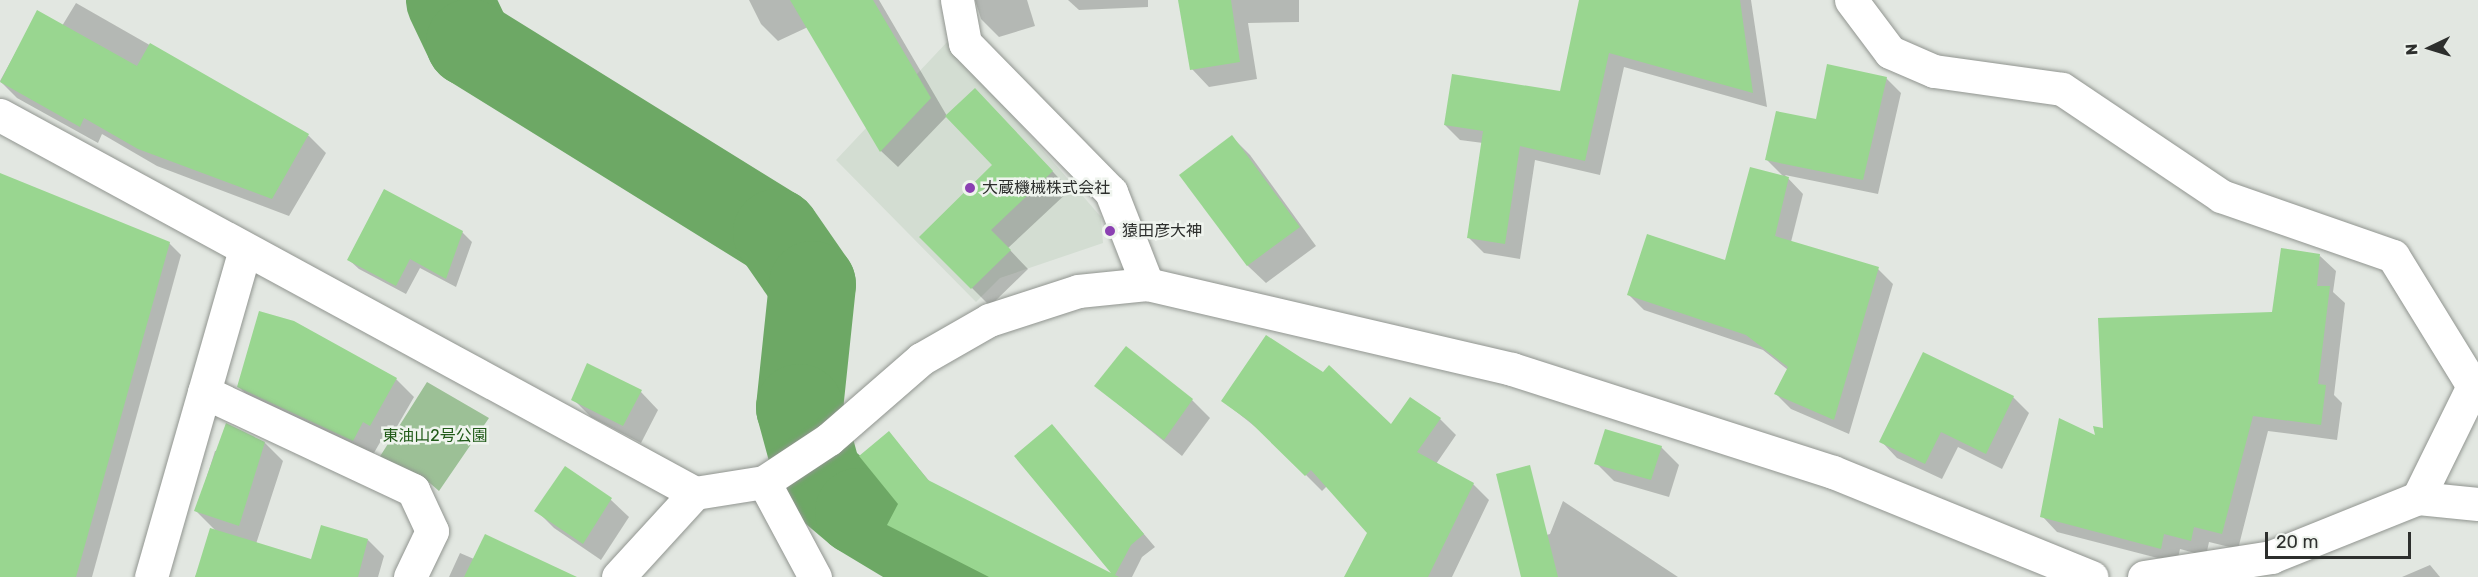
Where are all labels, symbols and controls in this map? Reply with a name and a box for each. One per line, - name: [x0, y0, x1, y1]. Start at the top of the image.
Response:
- north arrow: [2400, 18, 2460, 78]
- text: N: [2402, 43, 2421, 56]
- place label: 大蔵機械株式会社: [982, 178, 1110, 198]
- marker: 大蔵機械株式会社: [963, 181, 977, 195]
- place label: 猿田彦大神: [1122, 221, 1202, 241]
- marker: 猿田彦大神: [1103, 224, 1117, 238]
- park label: 東油山2号公園: [382, 426, 488, 446]
- scale bar: [2268, 520, 2414, 558]
- text: 20 m: [2276, 531, 2318, 553]

